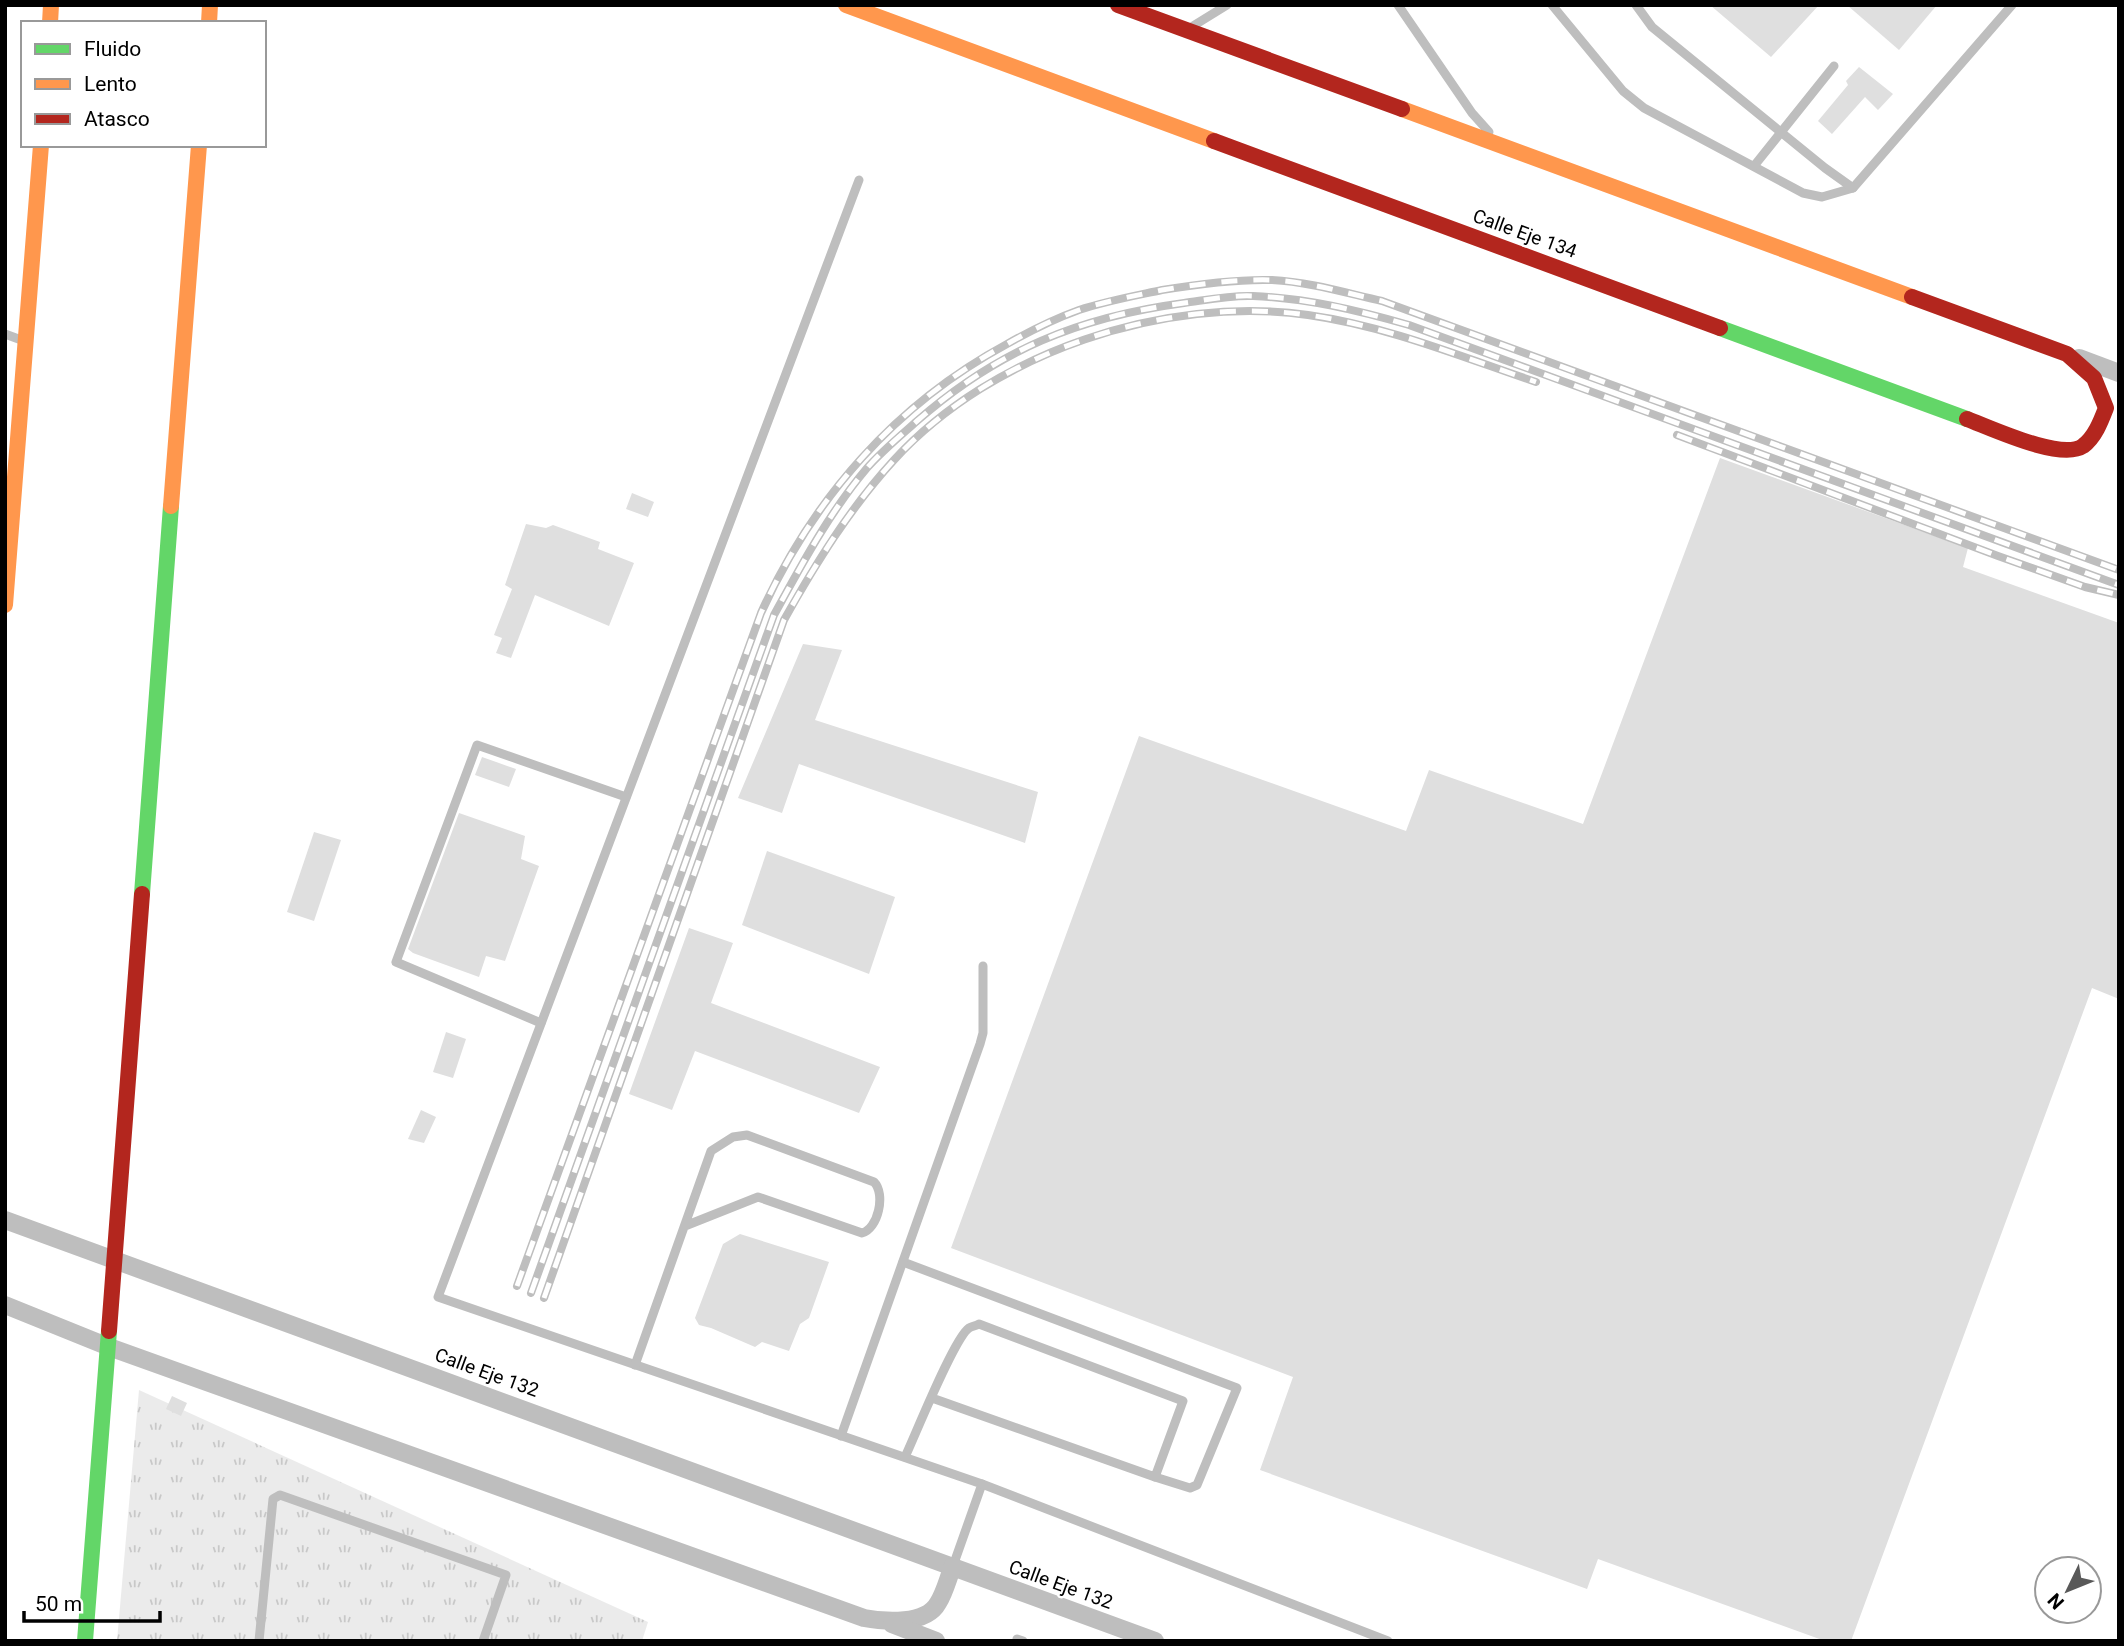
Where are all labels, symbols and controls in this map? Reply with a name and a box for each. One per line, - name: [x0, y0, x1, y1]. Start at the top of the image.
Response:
- legend: [21, 21, 266, 147]
- text: Fluido: [84, 37, 141, 61]
- text: Lento: [84, 72, 137, 96]
- text: Atasco: [84, 107, 150, 131]
- street label: Calle Eje 134: [1470, 204, 1580, 263]
- street label: Calle Eje 132: [432, 1343, 542, 1402]
- street label: Calle Eje 132: [1006, 1555, 1116, 1614]
- north arrow: [2033, 1555, 2103, 1625]
- scale bar: [24, 1580, 161, 1624]
- text: N: [2043, 1589, 2069, 1614]
- text: 50 m: [35, 1592, 82, 1616]

